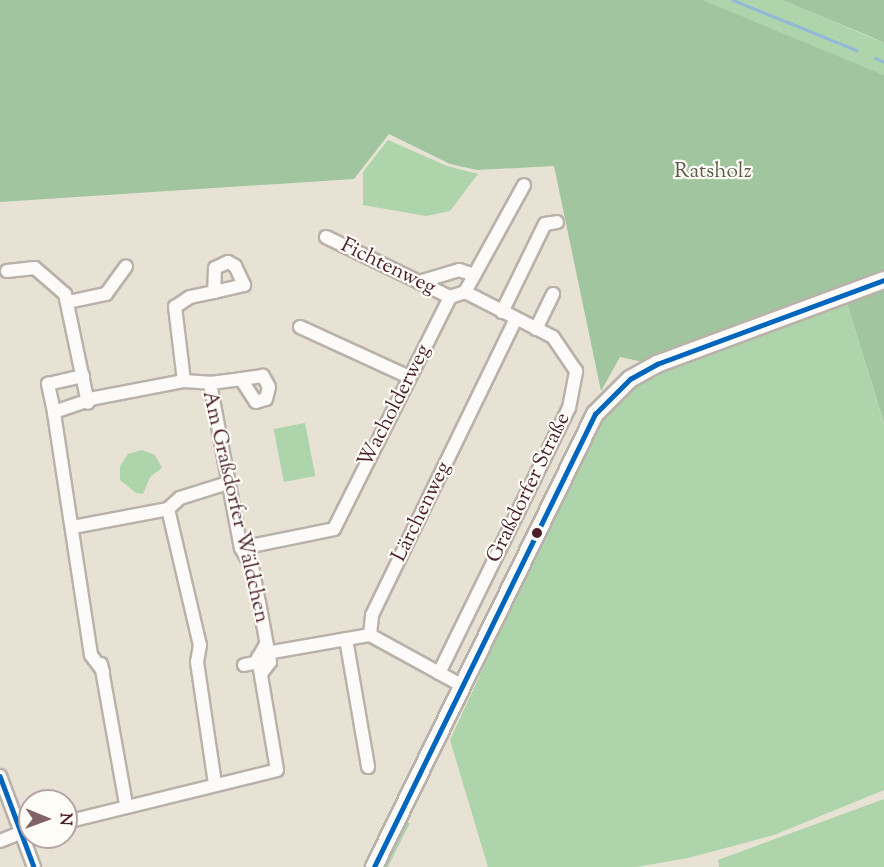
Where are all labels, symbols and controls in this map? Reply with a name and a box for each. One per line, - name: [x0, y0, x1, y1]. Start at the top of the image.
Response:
- park label: Ratsholz: [674, 159, 752, 185]
- street label: Fichtenweg: [336, 233, 440, 301]
- street label: Wacholderweg: [353, 340, 437, 472]
- street label: Am Graßdorfer Wäldchen: [196, 388, 274, 626]
- street label: Graßdorfer Straße: [482, 409, 576, 567]
- street label: Lärchenweg: [387, 458, 457, 566]
- unlabelled marker: [531, 527, 543, 539]
- north arrow: [18, 789, 78, 849]
- text: N: [53, 813, 76, 826]

